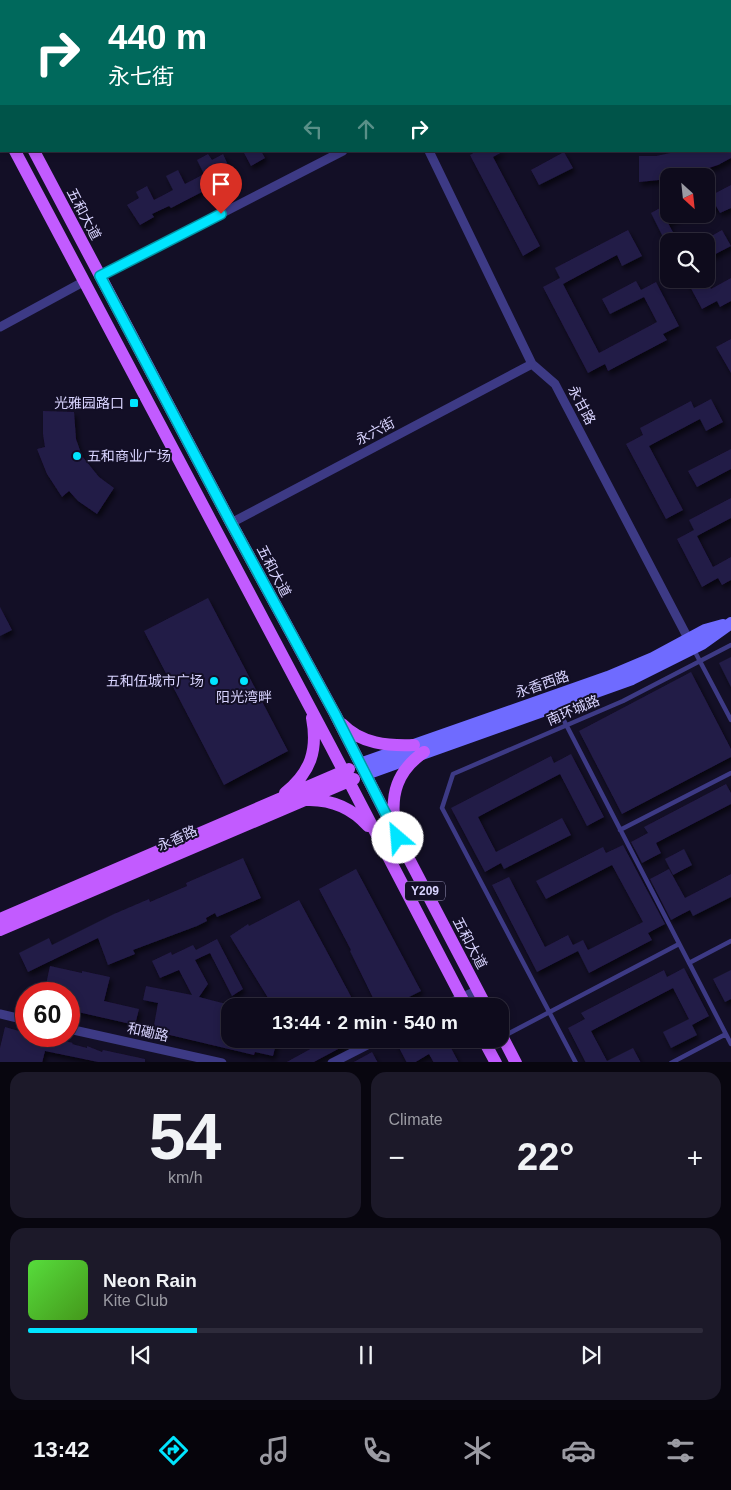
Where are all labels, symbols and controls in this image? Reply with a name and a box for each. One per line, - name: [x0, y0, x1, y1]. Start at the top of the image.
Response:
- text: 440 m: [108, 17, 207, 56]
- icon: right: [25, 20, 90, 85]
- text: 永七街: [108, 64, 174, 89]
- icon: left: [299, 115, 327, 143]
- icon: ahead: [352, 115, 380, 143]
- icon: right: [405, 115, 433, 143]
- pin: [200, 163, 242, 214]
- north arrow: [660, 168, 715, 222]
- map controls: [660, 168, 715, 288]
- icon: arrive: [207, 170, 235, 198]
- street label: 五和大道: [64, 186, 104, 242]
- button: search: [660, 233, 715, 288]
- street label: 永甘路: [565, 383, 599, 427]
- place label: 光雅园路口: [54, 395, 124, 411]
- marker: 光雅园路口: [128, 397, 140, 409]
- street label: 永六街: [353, 414, 397, 448]
- place label: 五和商业广场: [87, 448, 171, 464]
- marker: 五和商业广场: [71, 450, 83, 462]
- street label: 五和大道: [254, 543, 294, 599]
- street label: 永香西路: [513, 667, 571, 701]
- place label: 五和伍城市广场: [106, 673, 204, 689]
- marker: 五和伍城市广场: [208, 675, 220, 687]
- marker: 阳光湾畔: [238, 675, 250, 687]
- place label: 阳光湾畔: [216, 689, 272, 705]
- street label: 南环城路: [544, 692, 602, 728]
- position arrow: [371, 811, 423, 863]
- street label: 永香路: [155, 822, 199, 854]
- road number: Y209: [405, 881, 445, 900]
- street label: 五和大道: [450, 915, 490, 971]
- speed limit sign: 60: [15, 982, 80, 1047]
- text: 13:44 · 2 min · 540 m: [272, 1012, 458, 1033]
- street label: 和磡路: [126, 1020, 170, 1044]
- text: 54: [149, 1100, 221, 1173]
- text: Climate: [389, 1111, 443, 1128]
- text: 22°: [517, 1136, 574, 1178]
- text: −: [389, 1142, 405, 1173]
- text: +: [687, 1142, 703, 1173]
- text: km/h: [168, 1169, 203, 1186]
- text: Neon Rain: [103, 1270, 197, 1291]
- text: Kite Club: [103, 1292, 168, 1309]
- icon: previous: [127, 1341, 155, 1369]
- icon: pause: [352, 1341, 380, 1369]
- icon: next: [577, 1341, 605, 1369]
- icon: directions: [156, 1433, 191, 1468]
- icon: music: [257, 1433, 292, 1468]
- icon: phone: [359, 1433, 394, 1468]
- icon: climate: [460, 1433, 495, 1468]
- icon: car: [561, 1433, 596, 1468]
- icon: filters: [663, 1433, 698, 1468]
- text: 13:42: [33, 1437, 89, 1462]

